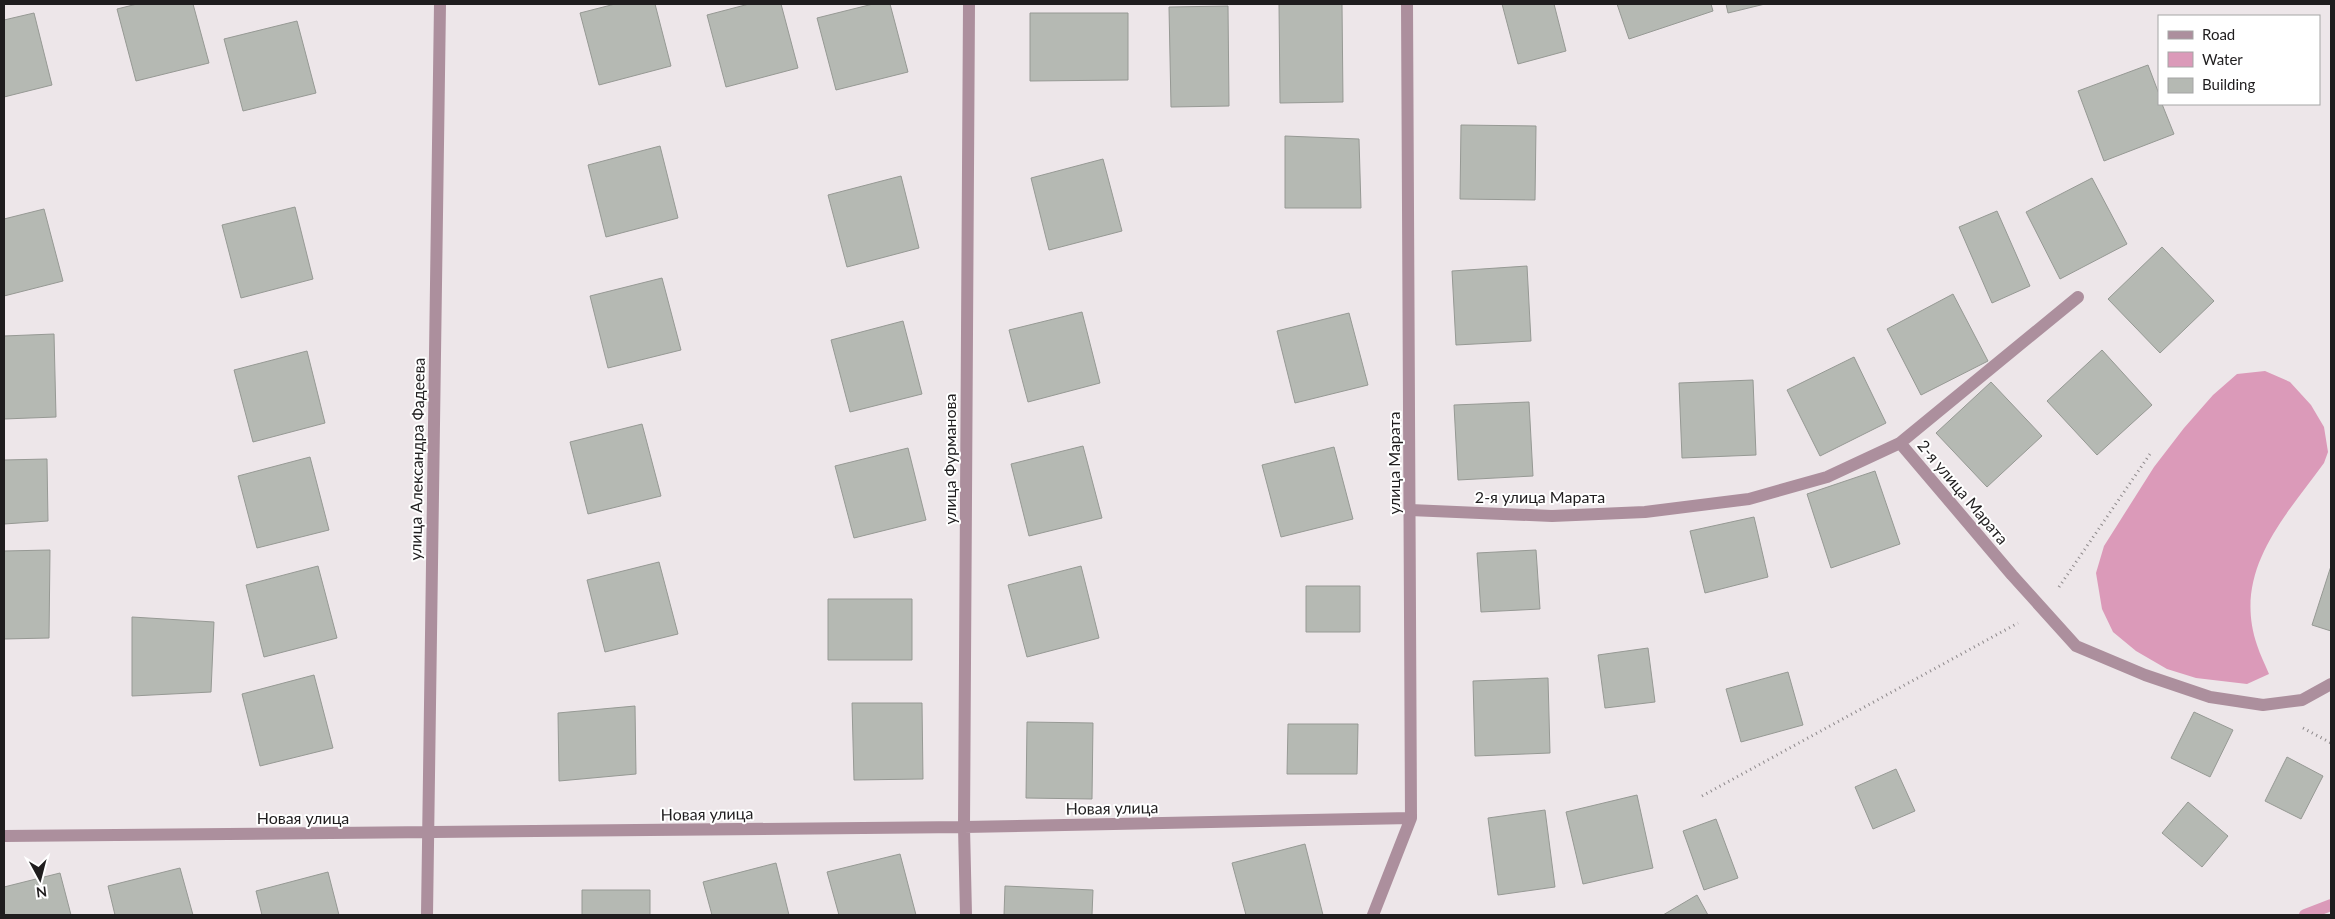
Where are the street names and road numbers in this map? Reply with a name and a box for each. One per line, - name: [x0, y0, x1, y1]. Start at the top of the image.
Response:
- street label: улица Александра Фадеева: [405, 357, 428, 561]
- street label: улица Фурманова: [940, 394, 959, 524]
- street label: улица Марата: [1384, 411, 1403, 515]
- street label: 2-я улица Марата: [1914, 436, 2013, 548]
- street label: 2-я улица Марата: [1475, 487, 1605, 506]
- street label: Новая улица: [1066, 797, 1158, 818]
- street label: Новая улица: [661, 803, 753, 824]
- street label: Новая улица: [257, 808, 349, 827]

